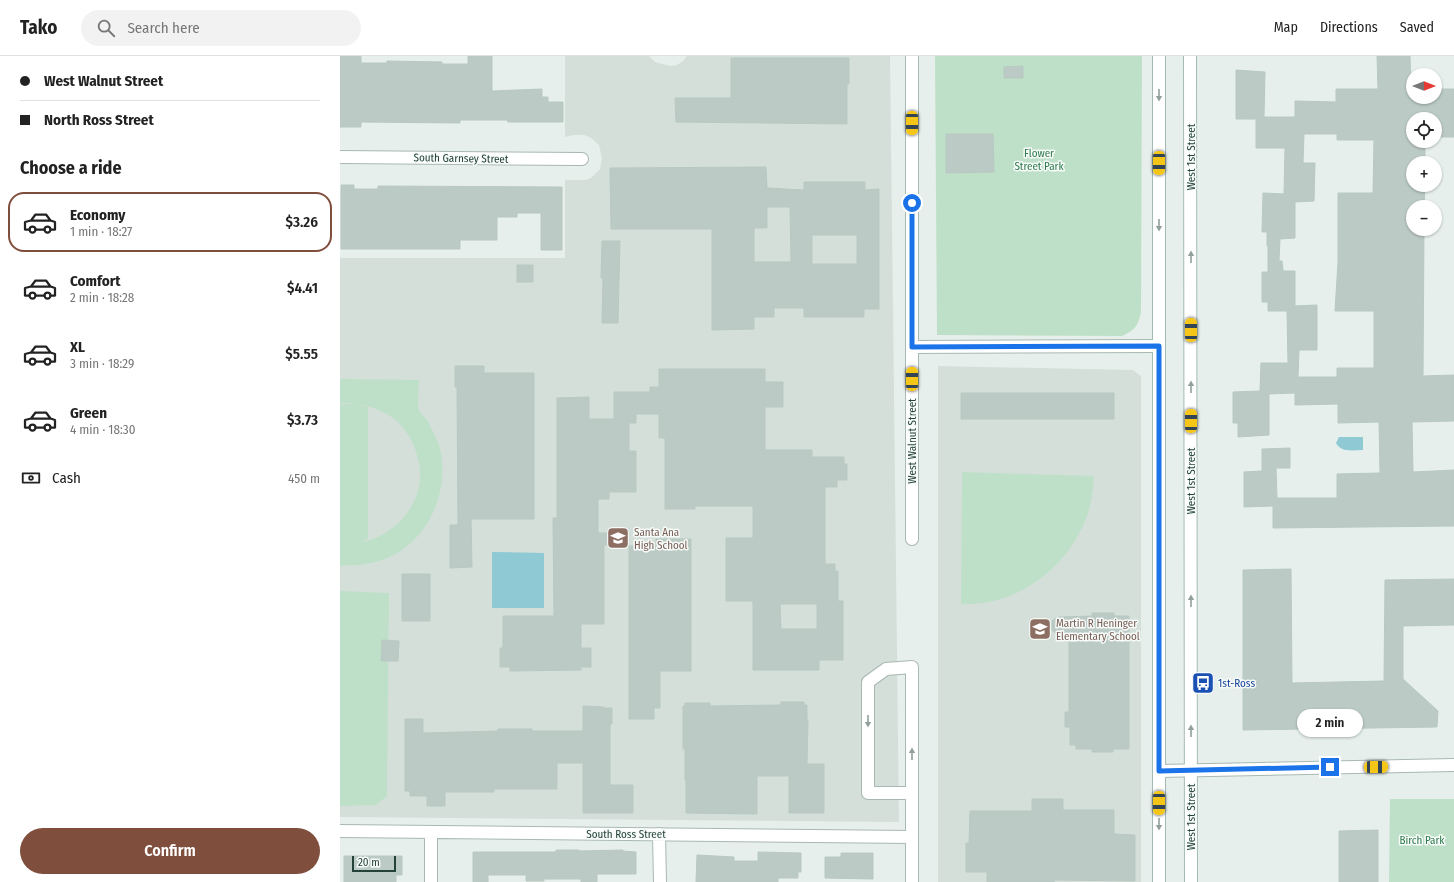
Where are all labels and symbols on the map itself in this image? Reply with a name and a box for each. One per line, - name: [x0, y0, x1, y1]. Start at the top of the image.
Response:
- north arrow: [1406, 68, 1442, 104]
- one-way arrow: [1156, 89, 1162, 102]
- car: [906, 111, 918, 135]
- street label: West 1st Street: [1185, 123, 1198, 190]
- park label: Flower Street Park: [1014, 147, 1064, 173]
- street label: South Garnsey Street: [413, 151, 509, 166]
- car: [1153, 151, 1165, 175]
- route start: [903, 194, 921, 212]
- one-way arrow: [1156, 219, 1162, 232]
- one-way arrow: [1188, 250, 1194, 263]
- car: [1185, 318, 1197, 342]
- car: [906, 367, 918, 391]
- one-way arrow: [1188, 380, 1194, 393]
- street label: West Walnut Street: [906, 398, 919, 484]
- car: [1185, 409, 1197, 433]
- street label: West 1st Street: [1185, 447, 1198, 514]
- school or university icon: Santa Ana High School: [605, 525, 631, 551]
- place label: Santa Ana High School: [634, 526, 688, 552]
- one-way arrow: [1188, 594, 1194, 607]
- school or university icon: Martin R Heninger Elementary School: [1027, 616, 1053, 642]
- place label: Martin R Heninger Elementary School: [1056, 617, 1140, 643]
- bus stop icon: 1st-Ross: [1190, 670, 1216, 696]
- place label: 1st-Ross: [1218, 677, 1255, 690]
- callout: 2 min: [1297, 709, 1363, 737]
- one-way arrow: [865, 715, 871, 728]
- one-way arrow: [1187, 725, 1194, 737]
- one-way arrow: [909, 747, 915, 760]
- route end: [1321, 758, 1339, 776]
- car: [1364, 761, 1388, 773]
- street label: West 1st Street: [1185, 783, 1198, 850]
- car: [1153, 791, 1165, 815]
- one-way arrow: [1156, 818, 1162, 831]
- street label: South Ross Street: [586, 828, 666, 841]
- park label: Birch Park: [1400, 834, 1445, 847]
- scale bar: [352, 854, 396, 873]

